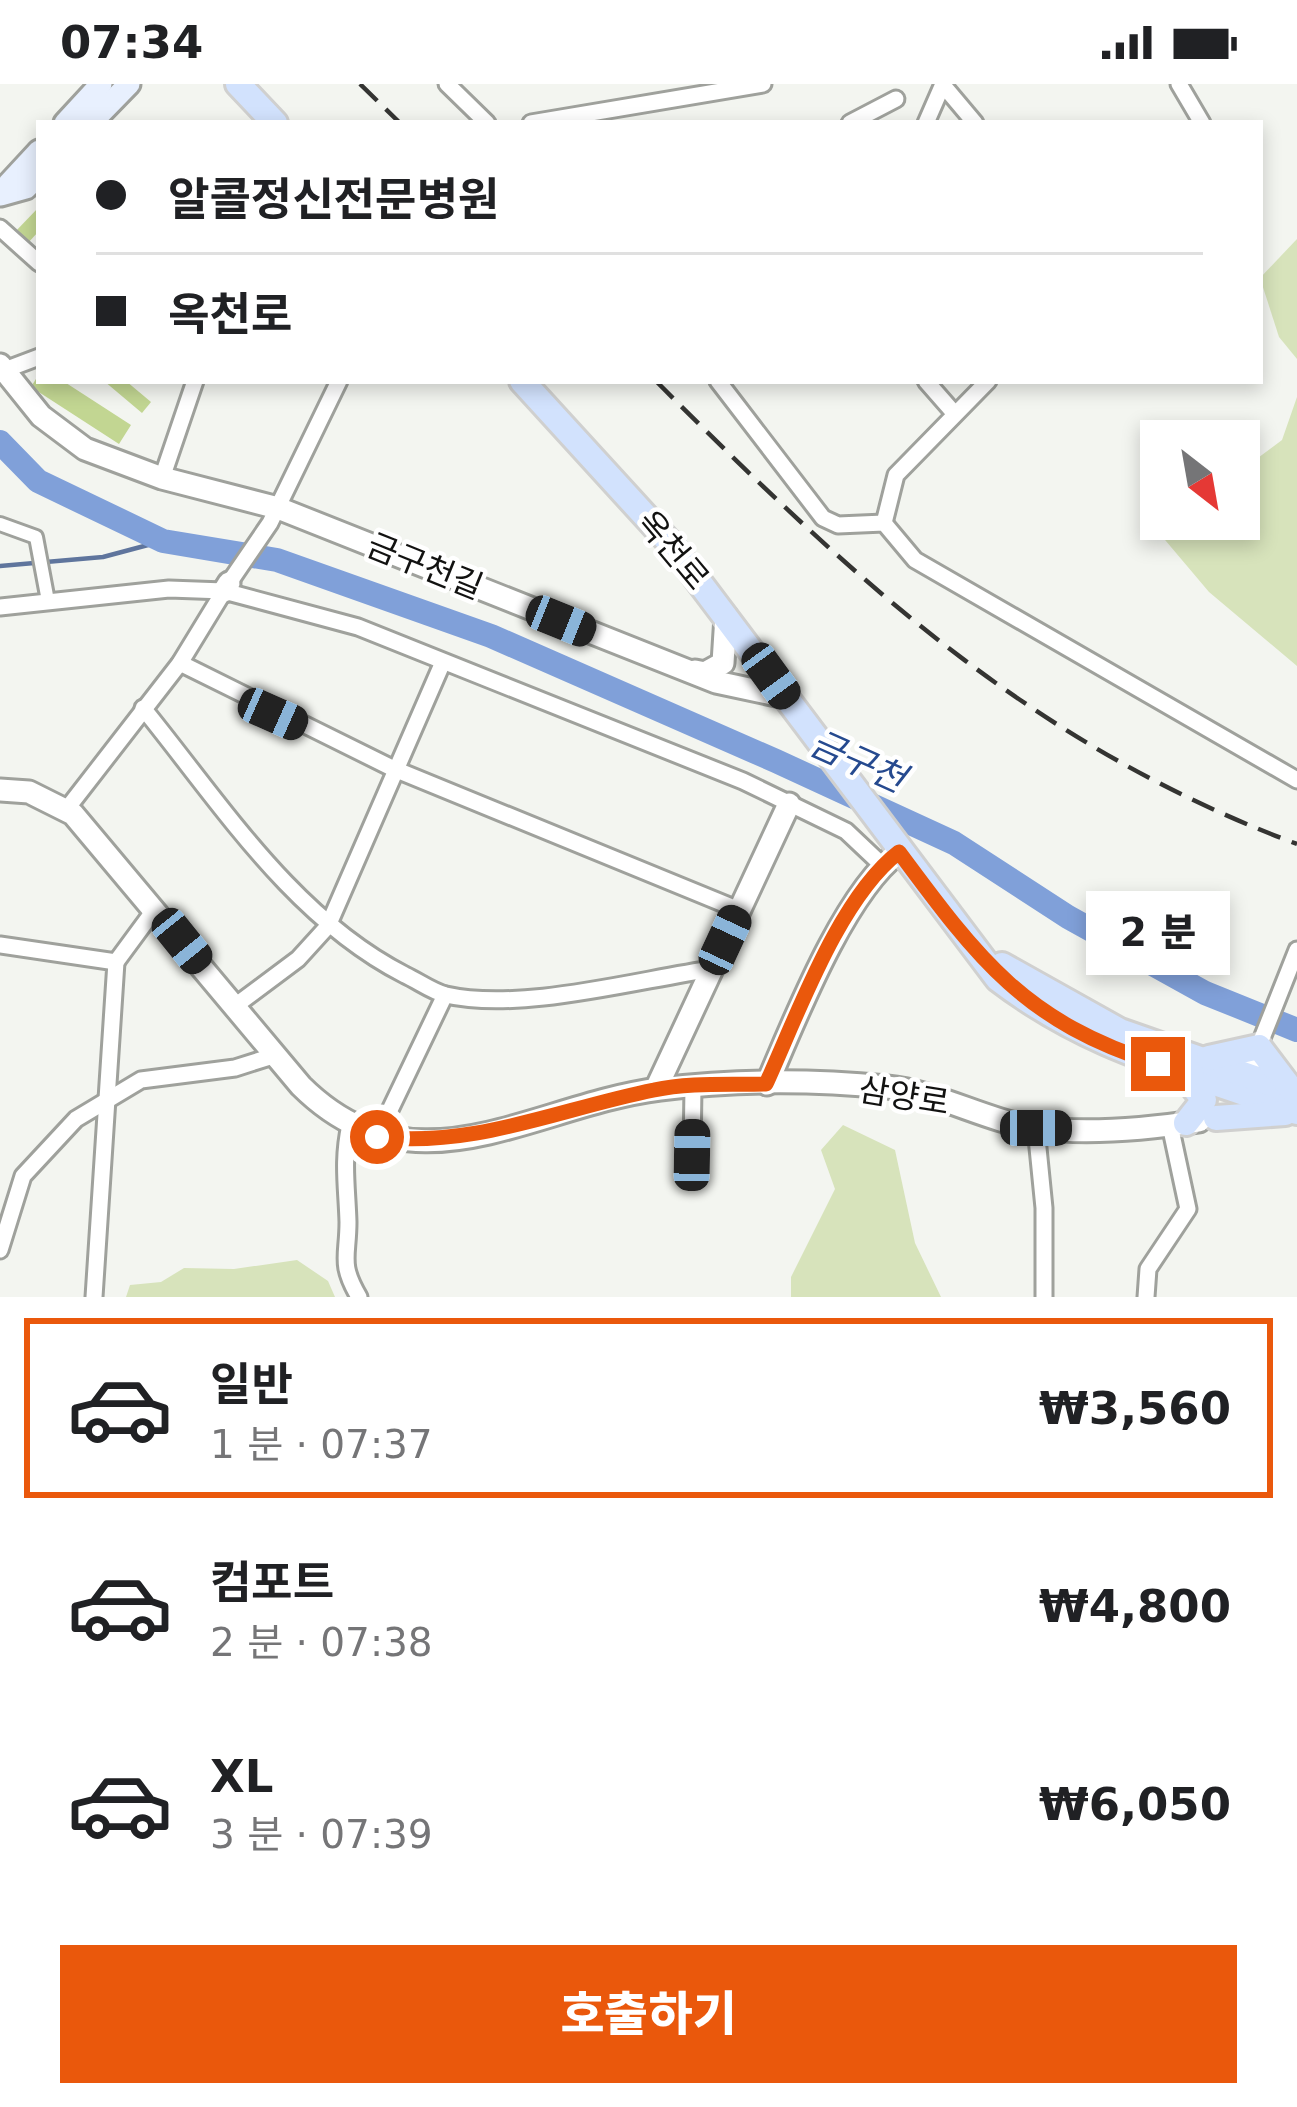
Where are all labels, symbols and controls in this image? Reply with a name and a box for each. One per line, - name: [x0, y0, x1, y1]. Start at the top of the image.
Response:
- text: 07:34: [60, 16, 203, 69]
- text: 알콜정신전문병원: [168, 173, 499, 226]
- text: 옥천로: [168, 288, 292, 341]
- north arrow: [1140, 420, 1260, 540]
- map controls: [1140, 420, 1260, 540]
- street label: 옥천로: [629, 503, 717, 597]
- street label: 금구천길: [361, 525, 489, 607]
- car: [521, 591, 601, 651]
- car: [735, 636, 807, 716]
- car: [233, 683, 313, 745]
- water label: 금구천: [804, 722, 915, 802]
- callout: 2 분: [1086, 890, 1230, 974]
- car: [693, 900, 757, 980]
- car: [145, 902, 219, 980]
- text: 2 분: [1120, 910, 1196, 955]
- route end: [1131, 1037, 1185, 1091]
- street label: 삼양로: [856, 1070, 952, 1122]
- route start: [350, 1110, 404, 1164]
- car: [1000, 1110, 1072, 1146]
- car: [673, 1119, 711, 1191]
- icon: car: [66, 1354, 174, 1462]
- text: 일반: [210, 1358, 293, 1411]
- text: ₩3,560: [1039, 1382, 1231, 1435]
- text: 1 분 · 07:37: [210, 1422, 433, 1467]
- icon: car: [66, 1552, 174, 1660]
- text: 컴포트: [210, 1556, 334, 1609]
- text: ₩4,800: [1039, 1580, 1231, 1633]
- text: 2 분 · 07:38: [210, 1620, 433, 1665]
- icon: car: [66, 1750, 174, 1858]
- text: XL: [210, 1750, 273, 1803]
- text: ₩6,050: [1039, 1778, 1231, 1831]
- text: 3 분 · 07:39: [210, 1812, 433, 1857]
- button: 호출하기: [60, 1945, 1237, 2083]

